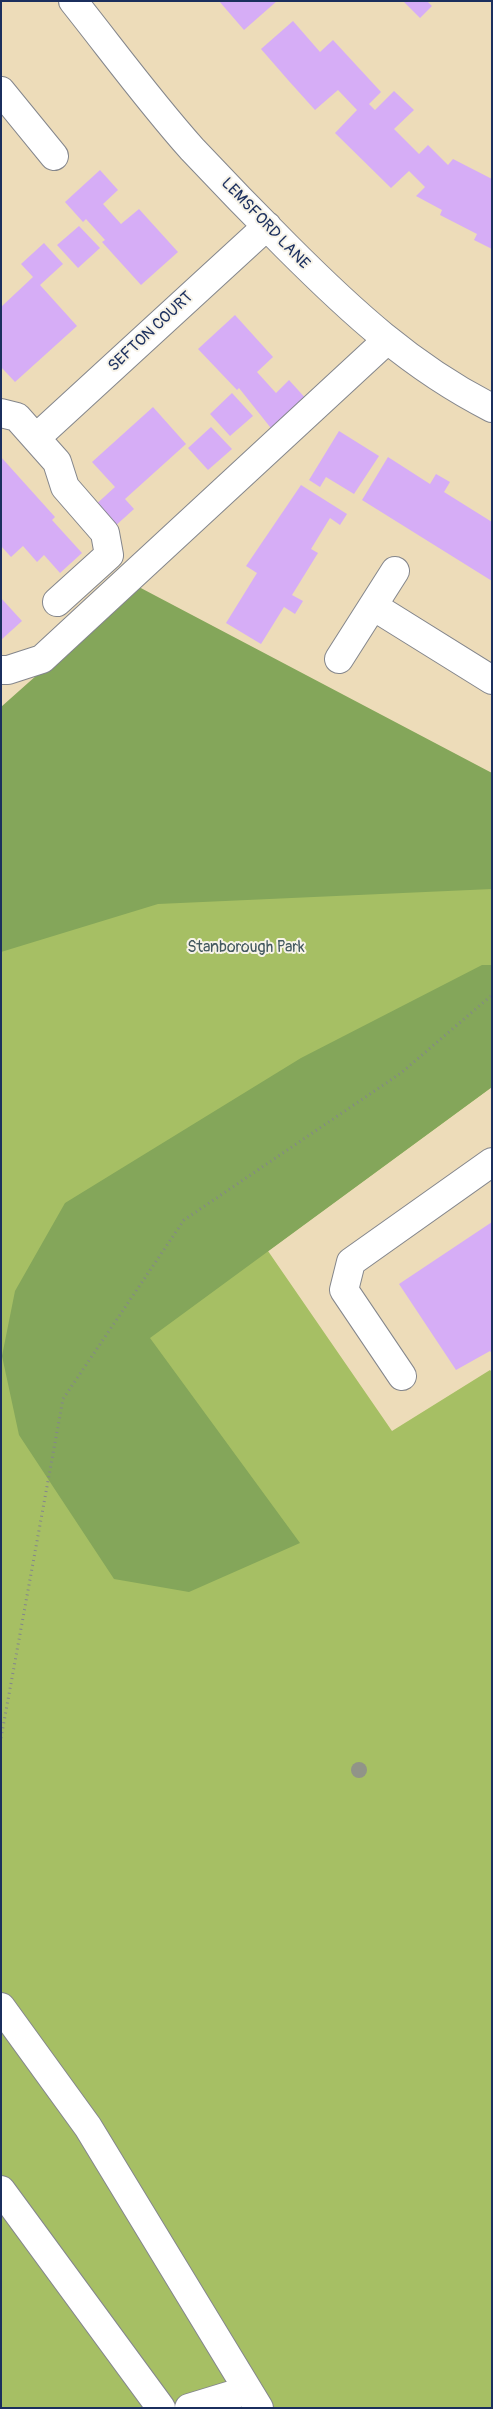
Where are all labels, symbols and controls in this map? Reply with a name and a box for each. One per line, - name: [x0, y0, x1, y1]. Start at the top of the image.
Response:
- street label: LEMSFORD LANE: [217, 174, 313, 274]
- street label: SEFTON COURT: [105, 288, 197, 376]
- park label: Stanborough Park: [187, 938, 305, 958]

